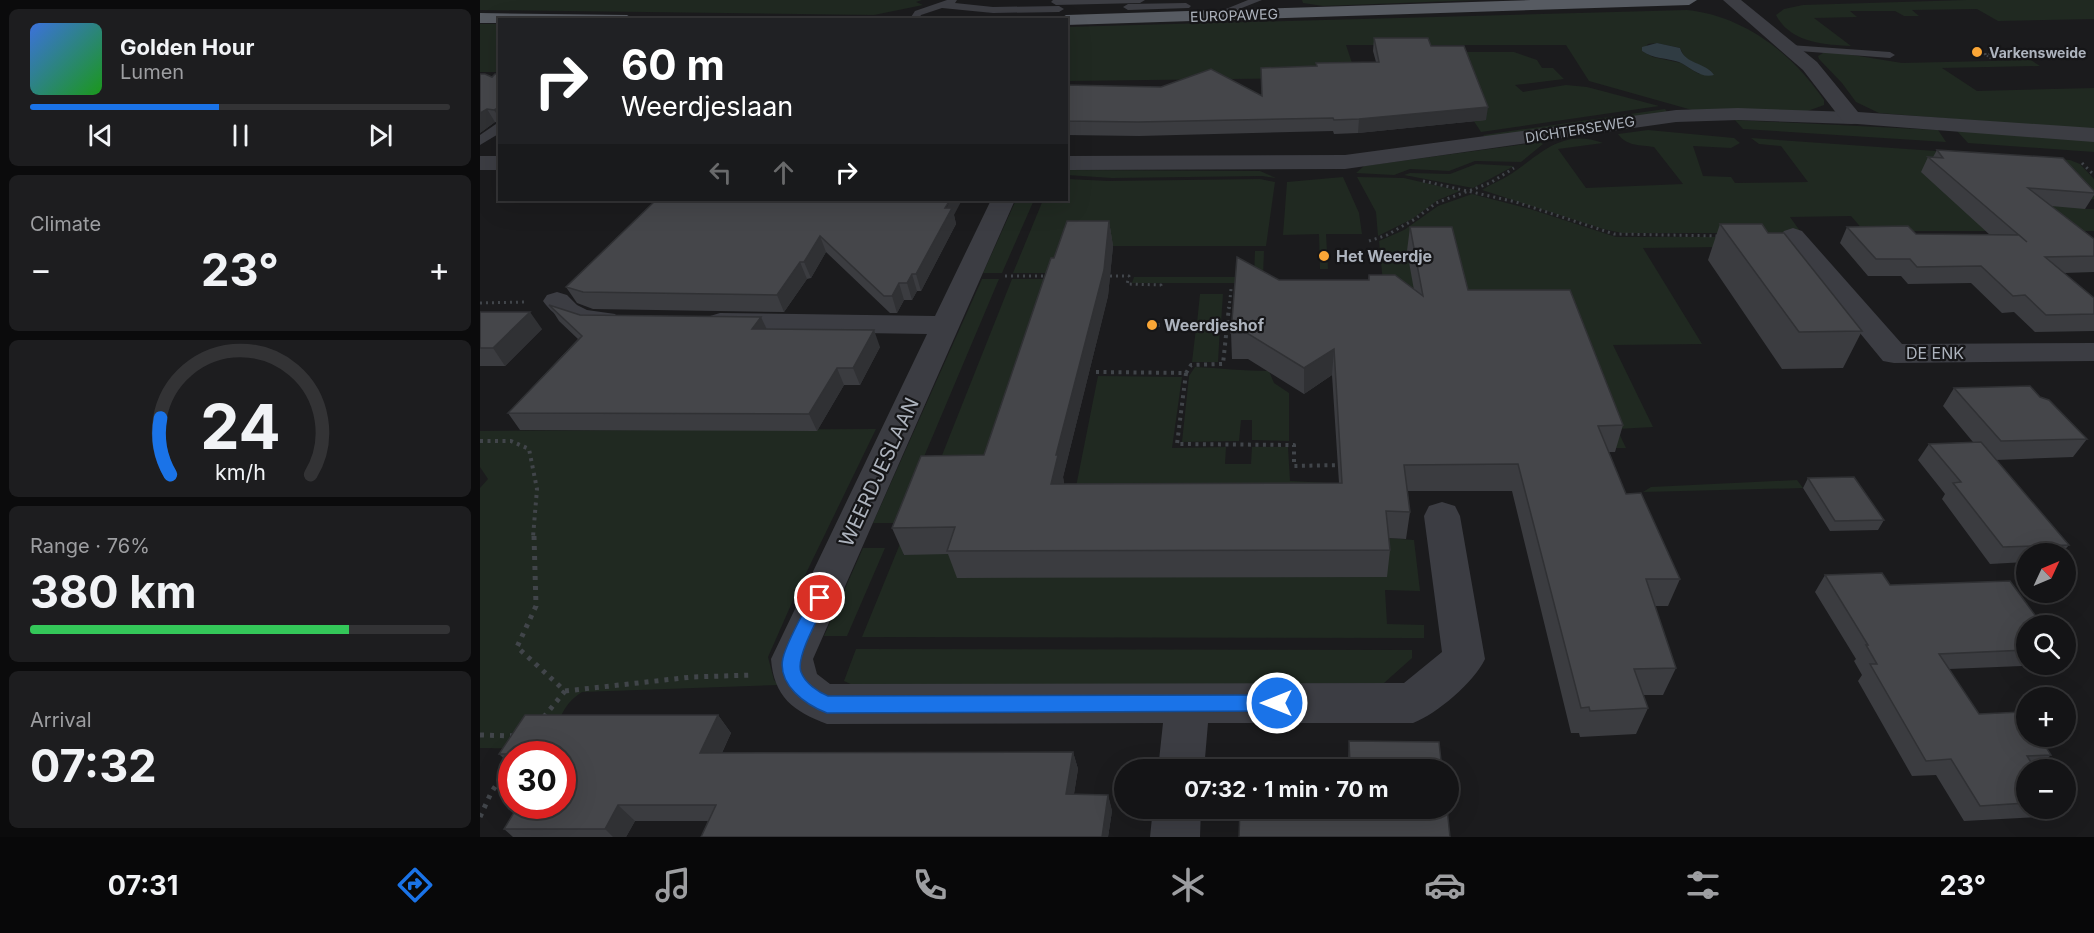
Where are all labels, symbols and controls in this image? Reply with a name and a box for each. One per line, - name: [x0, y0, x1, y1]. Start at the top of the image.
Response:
- street label: EUROPAWEG: [1190, 5, 1278, 25]
- text: Golden Hour: [120, 34, 254, 60]
- text: 60 m: [621, 39, 725, 90]
- icon: right: [522, 42, 600, 120]
- place label: Varkensweide: [1989, 44, 2086, 61]
- marker: Varkensweide: [1970, 45, 1984, 59]
- text: Lumen: [120, 60, 184, 84]
- text: Weerdjeslaan: [621, 90, 793, 123]
- street label: DICHTERSEWEG: [1524, 112, 1636, 146]
- icon: previous: [84, 119, 117, 152]
- icon: pause: [224, 119, 257, 152]
- icon: next: [364, 119, 397, 152]
- icon: left: [704, 156, 737, 189]
- icon: ahead: [767, 156, 800, 189]
- icon: right: [830, 156, 863, 189]
- text: Climate: [30, 212, 101, 236]
- text: 23°: [201, 242, 279, 297]
- place label: Het Weerdje: [1336, 246, 1432, 266]
- text: −: [30, 249, 52, 289]
- text: +: [428, 249, 450, 289]
- marker: Het Weerdje: [1317, 249, 1331, 263]
- place label: Weerdjeshof: [1164, 315, 1265, 335]
- marker: Weerdjeshof: [1145, 318, 1159, 332]
- street label: DE ENK: [1906, 343, 1964, 363]
- text: 24: [200, 390, 280, 465]
- street label: WEERDJESLAAN: [834, 394, 924, 550]
- text: km/h: [215, 460, 265, 486]
- text: Range · 76%: [30, 534, 150, 558]
- north arrow: [2016, 543, 2076, 603]
- map controls: [2016, 543, 2076, 819]
- text: 380 km: [30, 564, 197, 619]
- pin: [794, 572, 845, 623]
- icon: arrive: [803, 581, 836, 614]
- button: search: [2016, 615, 2076, 675]
- position arrow: [1245, 671, 1309, 735]
- button: +: [2016, 687, 2076, 747]
- text: Arrival: [30, 708, 92, 732]
- text: 07:32: [30, 738, 157, 793]
- speed limit sign: 30: [498, 741, 576, 819]
- button: −: [2016, 759, 2076, 819]
- text: 07:32 · 1 min · 70 m: [1184, 776, 1389, 802]
- icon: directions: [394, 864, 436, 906]
- icon: music: [652, 864, 694, 906]
- icon: phone: [909, 864, 951, 906]
- icon: climate: [1167, 864, 1209, 906]
- icon: car: [1424, 864, 1466, 906]
- icon: filters: [1682, 864, 1724, 906]
- text: 07:31: [108, 869, 178, 902]
- text: 23°: [1940, 869, 1986, 902]

